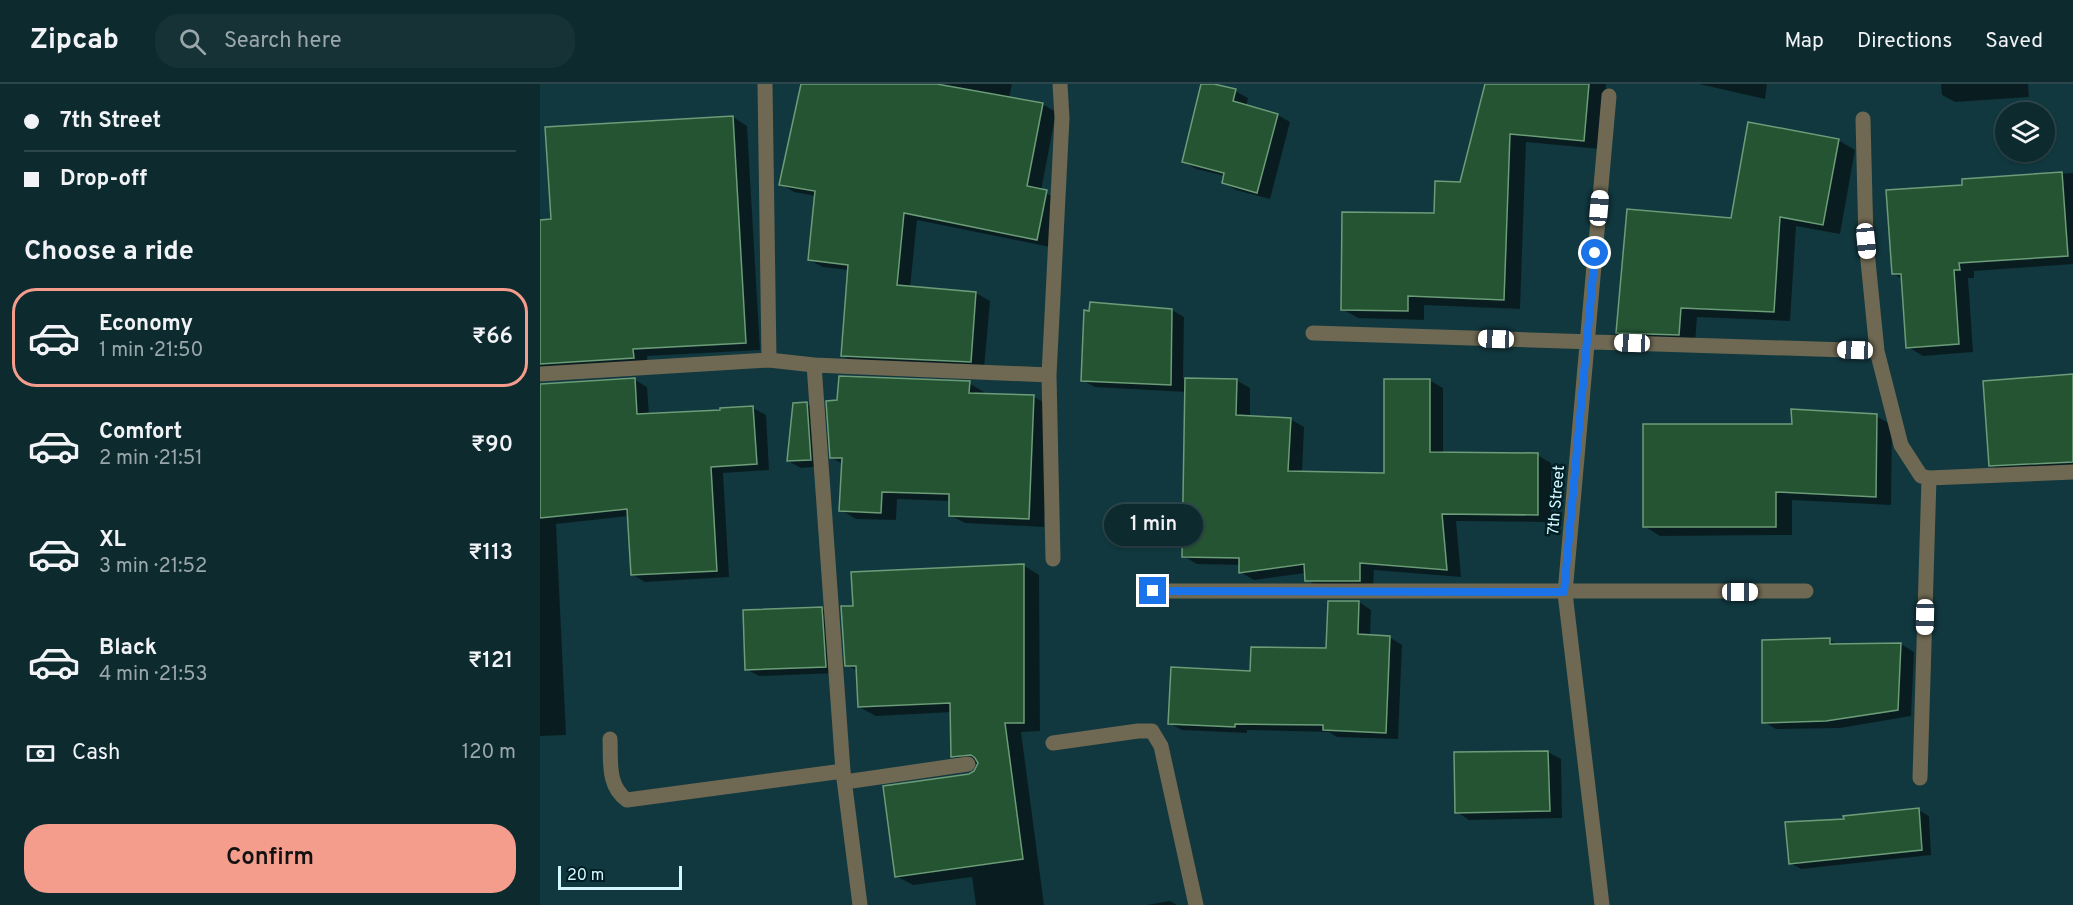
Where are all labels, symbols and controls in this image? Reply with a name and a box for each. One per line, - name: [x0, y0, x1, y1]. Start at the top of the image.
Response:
- search box: [155, 14, 575, 68]
- text: Zipcab: [30, 23, 119, 59]
- icon: search: [176, 25, 209, 58]
- text: Search here: [224, 28, 341, 55]
- text: Map: [1784, 28, 1824, 55]
- text: Directions: [1857, 28, 1952, 55]
- text: Saved: [1985, 28, 2043, 55]
- map controls: [1995, 102, 2055, 162]
- button: layers: [1995, 102, 2055, 162]
- text: 7th Street: [60, 108, 161, 135]
- text: Drop-off: [60, 166, 147, 193]
- car: [1588, 189, 1610, 227]
- car: [1855, 222, 1877, 260]
- text: Choose a ride: [24, 235, 194, 269]
- route start: [1581, 239, 1608, 266]
- icon: car: [27, 311, 81, 365]
- text: Economy: [99, 311, 193, 338]
- text: ₹66: [472, 324, 513, 351]
- car: [1478, 329, 1514, 349]
- car: [1614, 333, 1650, 353]
- text: 1 min · 21:50: [99, 338, 203, 364]
- car: [1837, 340, 1873, 360]
- icon: car: [27, 419, 81, 473]
- text: Comfort: [99, 419, 182, 446]
- text: ₹90: [471, 432, 513, 459]
- text: 2 min · 21:51: [99, 446, 203, 472]
- street label: 7th Street: [1544, 464, 1570, 536]
- callout: 1 min: [1104, 504, 1202, 546]
- text: 1 min: [1130, 512, 1177, 538]
- icon: car: [27, 527, 81, 581]
- text: XL: [99, 527, 126, 554]
- text: ₹113: [468, 540, 513, 567]
- text: 3 min · 21:52: [99, 554, 207, 580]
- route end: [1139, 577, 1166, 604]
- car: [1722, 583, 1758, 601]
- car: [1916, 599, 1934, 635]
- icon: car: [27, 635, 81, 689]
- text: Black: [99, 635, 157, 662]
- text: ₹121: [468, 648, 513, 675]
- text: 4 min · 21:53: [99, 662, 207, 688]
- icon: cash: [24, 737, 57, 770]
- text: Cash: [72, 740, 121, 767]
- text: 120 m: [462, 740, 516, 766]
- button: Confirm: [24, 824, 516, 893]
- scale bar: [558, 863, 682, 890]
- text: 20 m: [567, 866, 604, 886]

